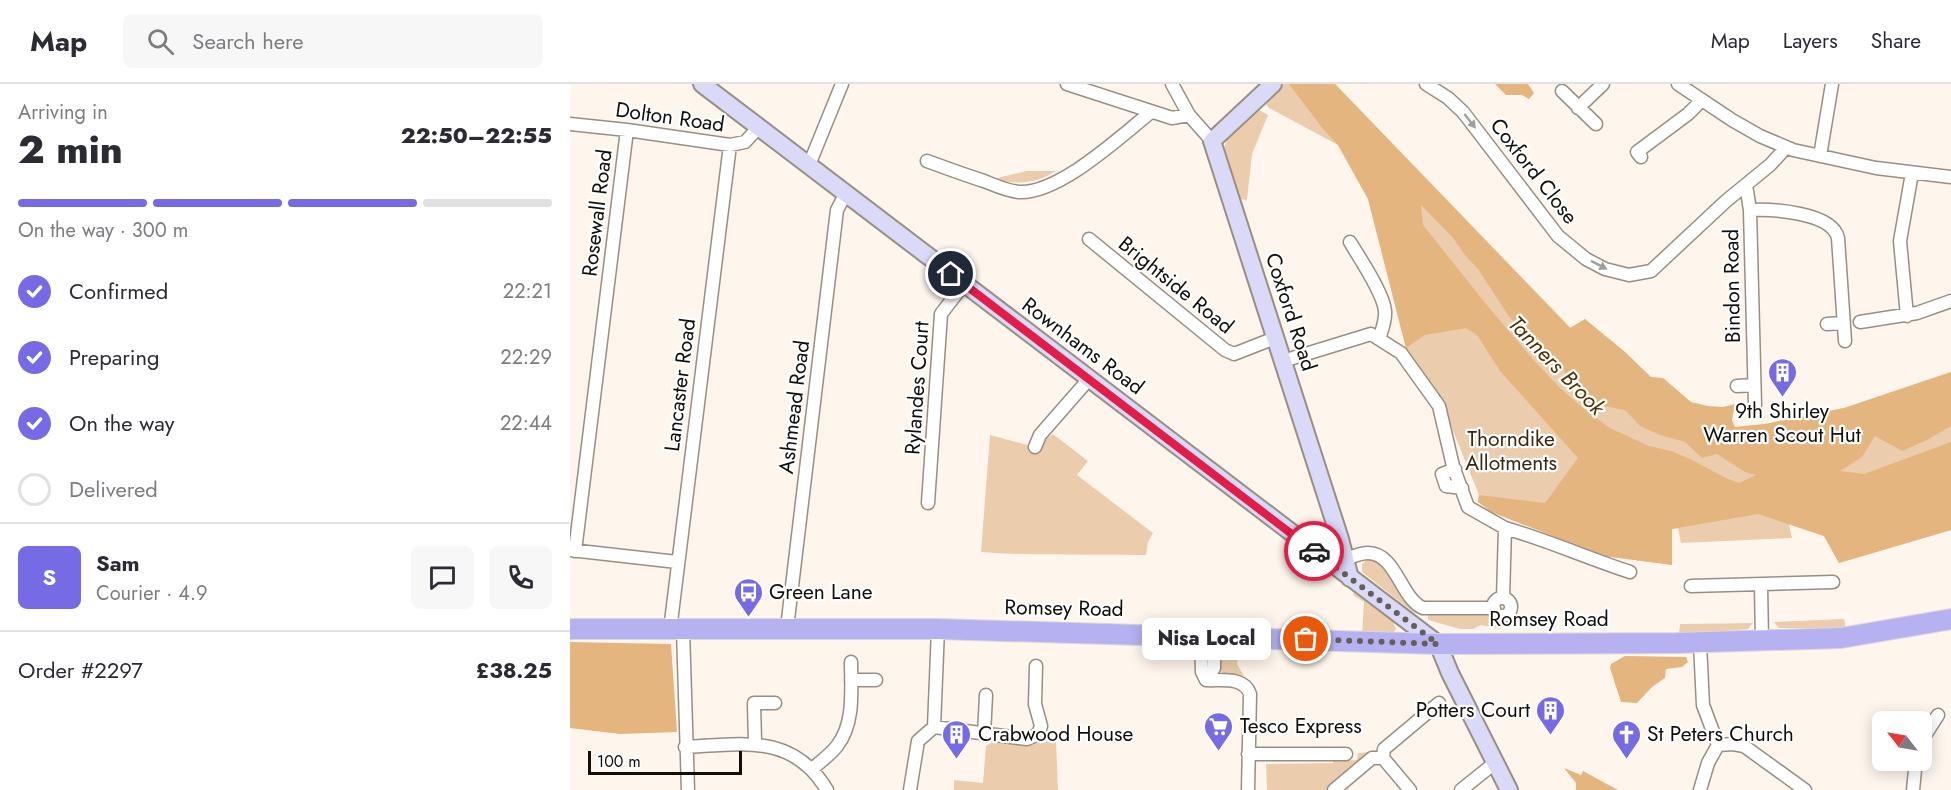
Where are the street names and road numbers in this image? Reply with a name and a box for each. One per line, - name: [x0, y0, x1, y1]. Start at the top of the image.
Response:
- street label: Dolton Road: [614, 95, 726, 139]
- street label: Coxford Close: [1483, 112, 1585, 231]
- street label: Rosewall Road: [574, 148, 620, 278]
- street label: Brightside Road: [1112, 229, 1240, 341]
- street label: Bindon Road: [1716, 229, 1748, 343]
- street label: Coxford Road: [1258, 249, 1324, 375]
- street label: Rownhams Road: [1016, 290, 1150, 402]
- street label: Lancaster Road: [657, 317, 703, 453]
- street label: Rylandes Court: [897, 320, 937, 456]
- street label: Ashmead Road: [771, 339, 817, 475]
- street label: Romsey Road: [1004, 592, 1124, 624]
- street label: Romsey Road: [1489, 604, 1609, 634]

